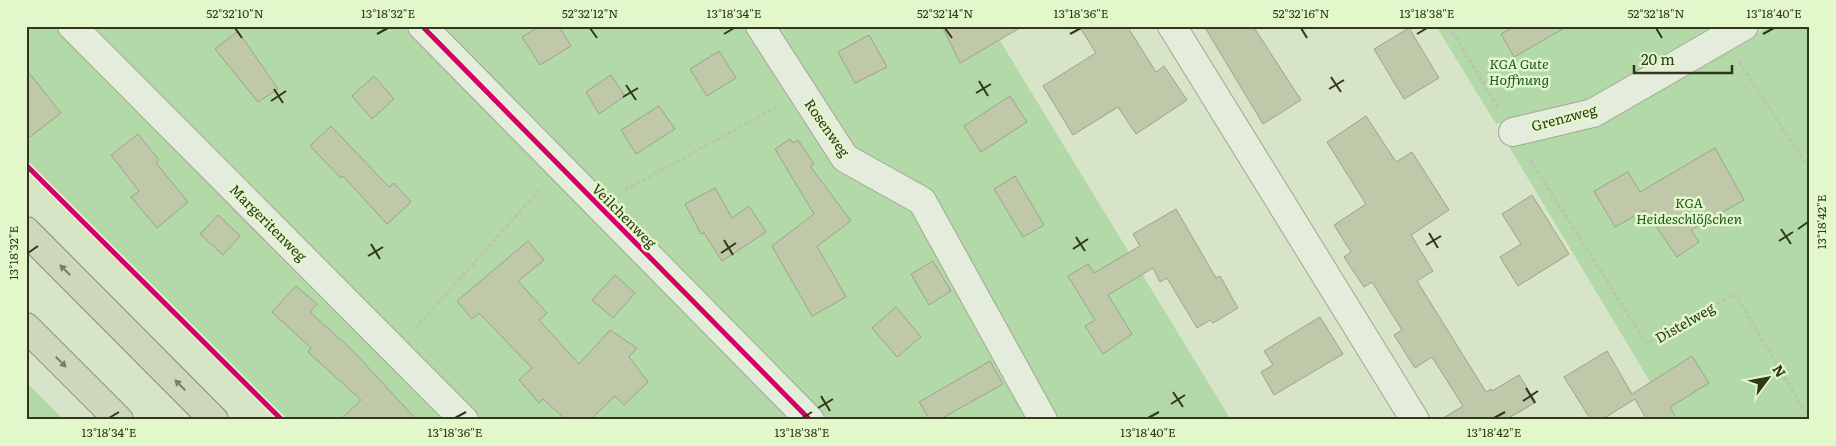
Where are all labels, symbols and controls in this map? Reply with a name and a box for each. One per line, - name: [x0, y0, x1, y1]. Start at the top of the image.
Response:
- text: 52°32'10"N: [206, 4, 264, 22]
- text: 13°18'32"E: [361, 4, 415, 22]
- text: 52°32'12"N: [562, 4, 618, 22]
- text: 13°18'34"E: [707, 4, 762, 22]
- text: 52°32'14"N: [917, 4, 973, 22]
- text: 13°18'36"E: [1054, 4, 1109, 22]
- text: 52°32'16"N: [1272, 4, 1330, 22]
- text: 13°18'38"E: [1399, 4, 1455, 22]
- text: 52°32'18"N: [1627, 4, 1685, 22]
- text: 13°18'40"E: [1746, 4, 1802, 22]
- scale bar: [1634, 42, 1731, 74]
- text: 20 m: [1641, 47, 1675, 70]
- park label: KGA Gute Hoffnung: [1489, 53, 1549, 89]
- street label: Rosenweg: [800, 94, 855, 161]
- street label: Grenzweg: [1529, 99, 1599, 135]
- street label: Veilchenweg: [588, 178, 662, 252]
- street label: Margeritenweg: [226, 179, 312, 265]
- park label: KGA Heideschlößchen: [1636, 192, 1743, 228]
- text: 13°18'42"E: [1812, 194, 1830, 249]
- text: 13°18'32"E: [4, 226, 22, 280]
- one-way arrow: [59, 264, 71, 276]
- street label: Distelweg: [1651, 297, 1718, 347]
- north arrow: [1744, 354, 1794, 404]
- one-way arrow: [55, 356, 67, 368]
- text: N: [1768, 360, 1792, 381]
- one-way arrow: [174, 379, 186, 391]
- text: 13°18'34"E: [82, 423, 137, 441]
- text: 13°18'36"E: [428, 423, 483, 441]
- text: 13°18'38"E: [774, 423, 830, 441]
- text: 13°18'40"E: [1120, 423, 1176, 441]
- text: 13°18'42"E: [1467, 423, 1522, 441]

